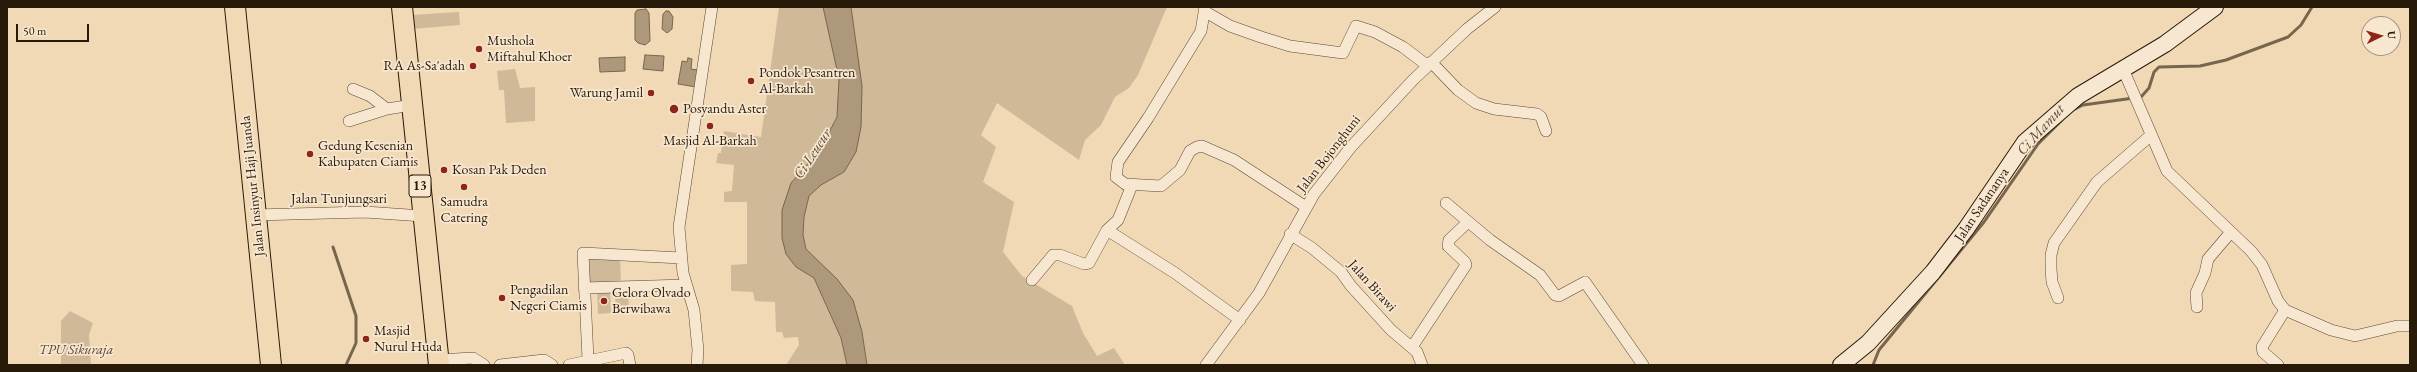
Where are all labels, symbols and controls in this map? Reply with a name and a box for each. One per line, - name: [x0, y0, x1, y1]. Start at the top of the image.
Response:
- scale bar: [18, 16, 91, 42]
- north arrow: [2361, 16, 2401, 56]
- text: 50 m: [23, 23, 46, 39]
- text: U: [2385, 30, 2399, 40]
- place label: Mushola Miftahul Khoer: [487, 33, 572, 66]
- marker: Mushola Miftahul Khoer: [474, 44, 484, 54]
- place label: RA As-Sa'adah: [384, 58, 465, 74]
- marker: RA As-Sa'adah: [468, 61, 478, 71]
- place label: Pondok Pesantren Al-Barkah: [759, 65, 855, 98]
- marker: Pondok Pesantren Al-Barkah: [746, 76, 756, 86]
- place label: Warung Jamil: [570, 85, 643, 101]
- marker: Warung Jamil: [646, 88, 656, 98]
- place label: Posyandu Aster: [683, 101, 766, 117]
- water label: Ci Mamut: [2013, 101, 2069, 159]
- marker: Posyandu Aster: [668, 103, 680, 115]
- street label: Jalan Bojonghuni: [1294, 112, 1364, 196]
- street label: Jalan Insinyur Haji Juanda: [237, 115, 269, 257]
- marker: Masjid Al-Barkah: [705, 121, 715, 131]
- water label: Ci Leueur: [790, 125, 836, 183]
- place label: Masjid Al-Barkah: [663, 133, 757, 149]
- place label: Gedung Kesenian Kabupaten Ciamis: [318, 138, 418, 170]
- marker: Gedung Kesenian Kabupaten Ciamis: [305, 149, 315, 159]
- place label: Kosan Pak Deden: [452, 162, 547, 178]
- marker: Kosan Pak Deden: [439, 165, 449, 175]
- street label: Jalan Sadananya: [1951, 165, 2013, 245]
- road number: 13: [409, 175, 431, 197]
- marker: Samudra Catering: [459, 182, 469, 192]
- street label: Jalan Tunjungsari: [291, 191, 387, 207]
- place label: Samudra Catering: [440, 194, 488, 226]
- street label: Jalan Birawi: [1344, 257, 1400, 315]
- place label: Pengadilan Negeri Ciamis: [510, 282, 587, 314]
- place label: Gelora Olvado Berwibawa: [612, 285, 691, 318]
- marker: Pengadilan Negeri Ciamis: [497, 293, 507, 303]
- marker: Gelora Olvado Berwibawa: [599, 296, 609, 306]
- place label: Masjid Nurul Huda: [374, 323, 442, 356]
- marker: Masjid Nurul Huda: [361, 334, 371, 344]
- park label: TPU Sikuraja: [39, 342, 113, 358]

